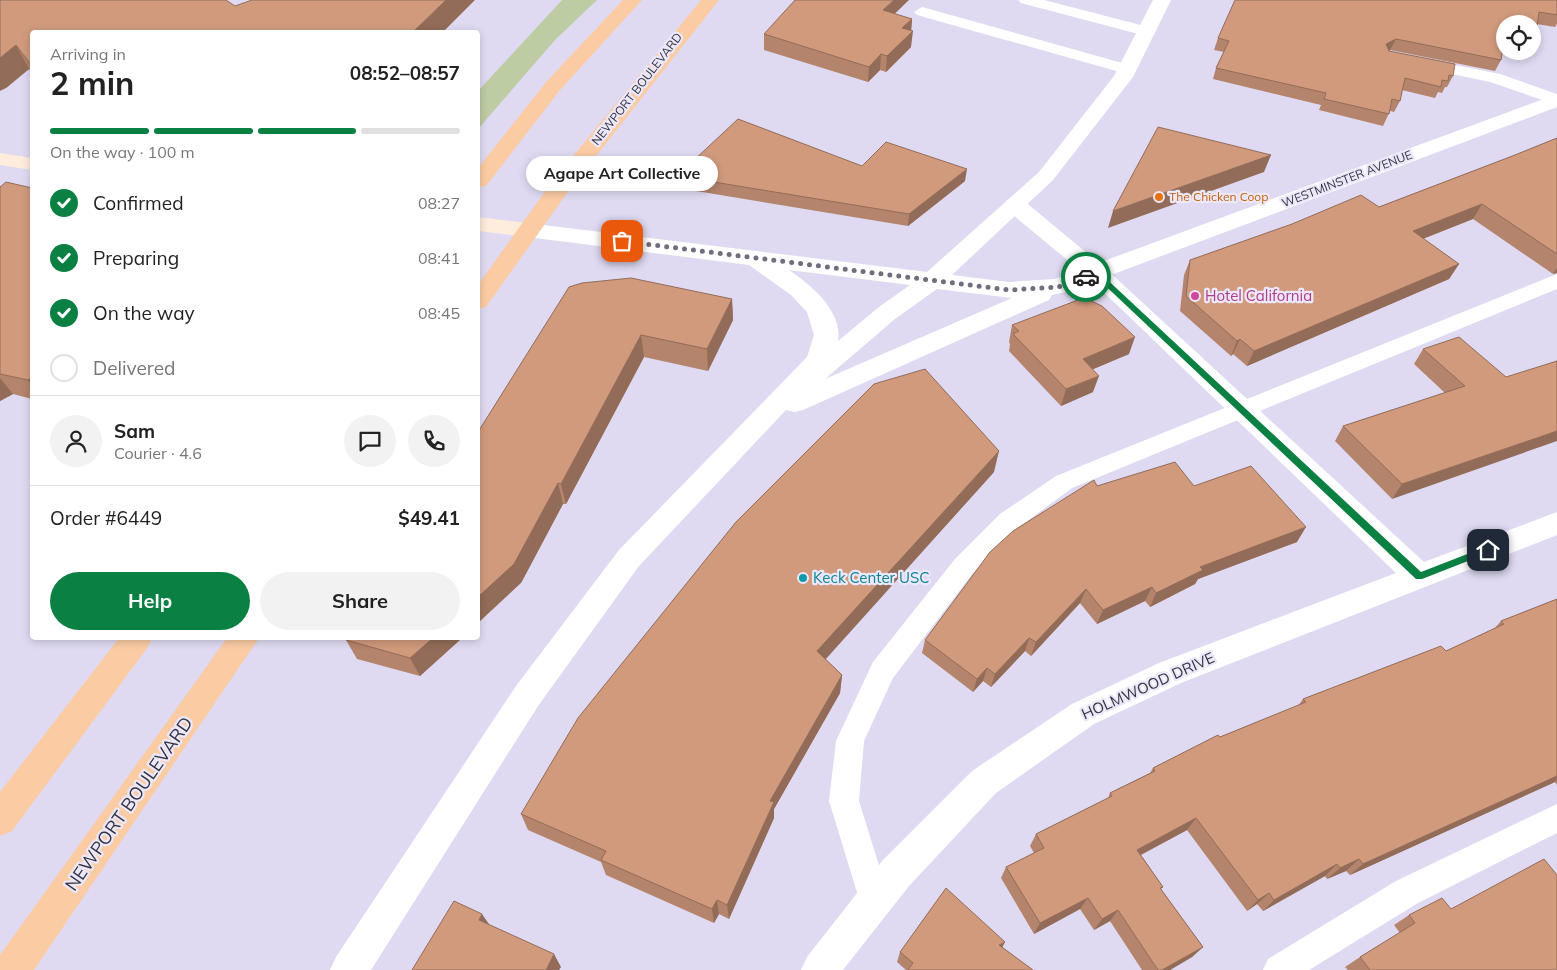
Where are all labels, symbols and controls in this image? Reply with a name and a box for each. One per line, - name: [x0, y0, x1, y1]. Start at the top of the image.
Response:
- map controls: [1496, 15, 1541, 60]
- button: locate: [1496, 15, 1541, 60]
- street label: NEWPORT BOULEVARD: [588, 30, 685, 148]
- text: Arriving in: [50, 44, 126, 64]
- text: 08:52–08:57: [350, 61, 460, 85]
- text: 2 min: [50, 63, 134, 103]
- text: On the way · 100 m: [50, 142, 195, 162]
- street label: WESTMINSTER AVENUE: [1279, 147, 1414, 210]
- callout: Agape Art Collective: [526, 156, 718, 191]
- text: Agape Art Collective: [544, 163, 700, 183]
- icon: check: [50, 189, 78, 217]
- place label: The Chicken Coop: [1169, 189, 1268, 204]
- text: Confirmed: [93, 191, 184, 215]
- marker: The Chicken Coop: [1153, 191, 1165, 203]
- text: 08:27: [418, 193, 460, 213]
- pin: [601, 220, 643, 262]
- icon: bag: [608, 227, 636, 255]
- icon: check: [50, 244, 78, 272]
- text: Preparing: [93, 246, 179, 270]
- text: 08:41: [418, 248, 460, 268]
- courier: [1061, 252, 1111, 302]
- icon: car: [1072, 263, 1100, 291]
- place label: Hotel California: [1205, 286, 1312, 305]
- marker: Hotel California: [1189, 290, 1201, 302]
- icon: check: [50, 299, 78, 327]
- text: On the way: [93, 301, 195, 325]
- text: 08:45: [418, 303, 460, 323]
- text: Delivered: [93, 356, 175, 380]
- button: person: [50, 415, 102, 467]
- button: chat: [344, 415, 396, 467]
- button: phone: [408, 415, 460, 467]
- text: Sam: [114, 419, 155, 443]
- text: Courier · 4.6: [114, 443, 202, 463]
- text: Order #6449: [50, 506, 162, 530]
- text: $49.41: [398, 506, 460, 530]
- pin: [1467, 529, 1509, 571]
- icon: home: [1474, 536, 1502, 564]
- place label: Keck Center USC: [813, 568, 930, 587]
- button: Help: [50, 572, 250, 630]
- button: Share: [260, 572, 460, 630]
- marker: Keck Center USC: [797, 572, 809, 584]
- street label: HOLMWOOD DRIVE: [1078, 648, 1217, 723]
- street label: NEWPORT BOULEVARD: [60, 712, 197, 895]

